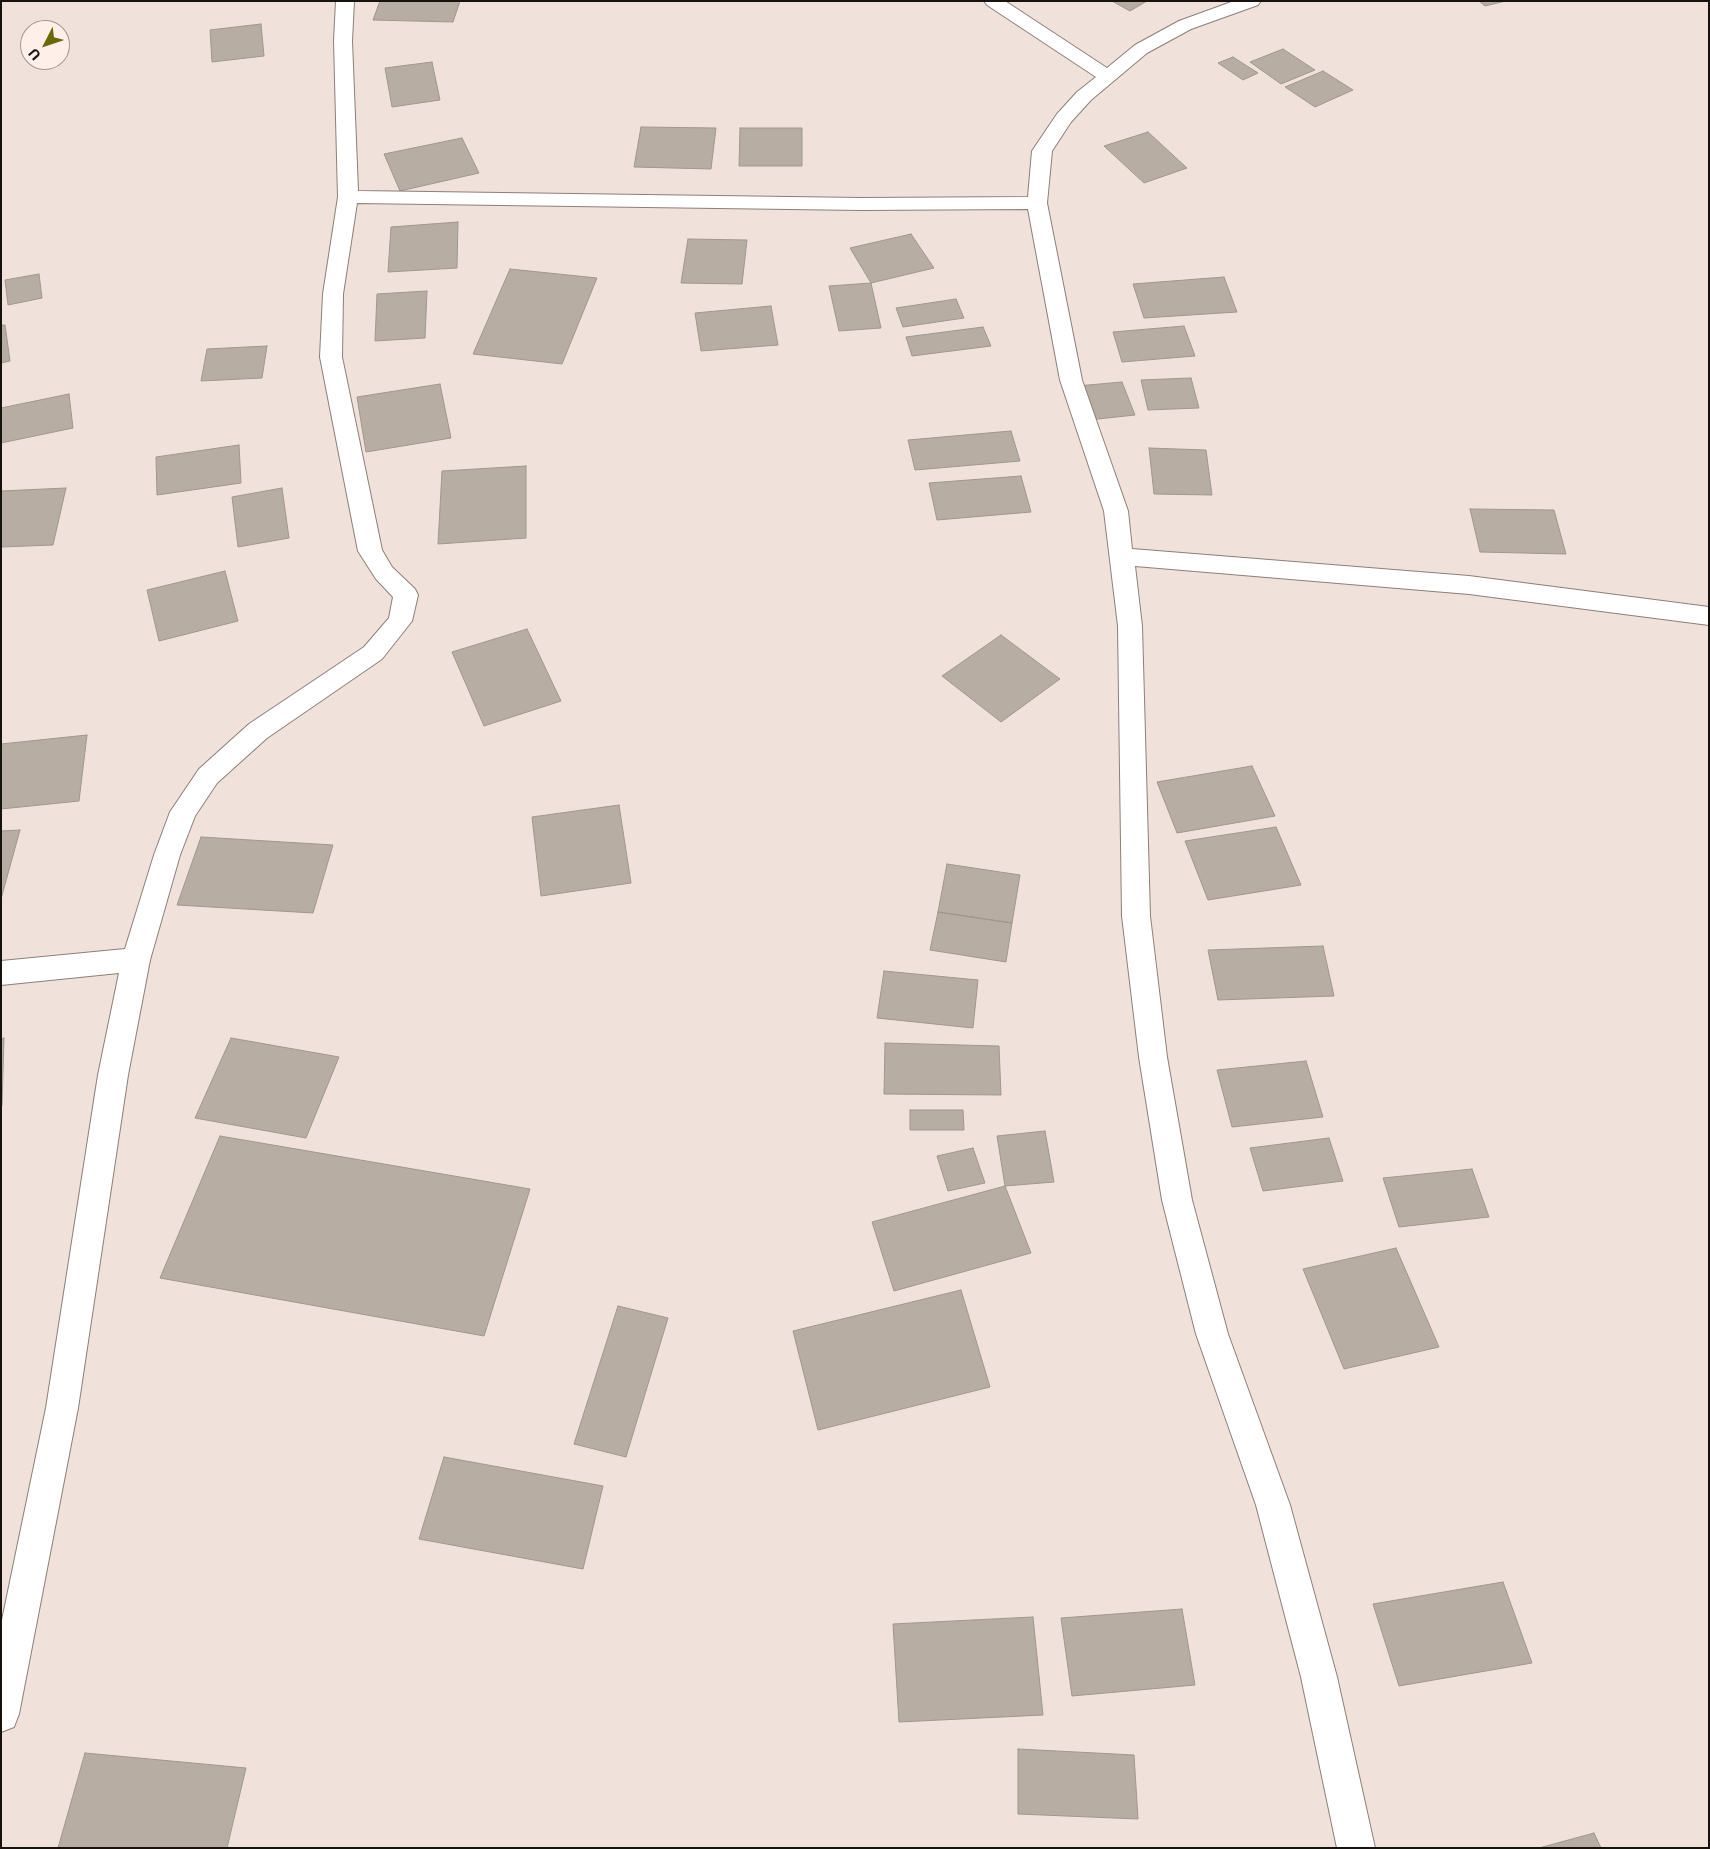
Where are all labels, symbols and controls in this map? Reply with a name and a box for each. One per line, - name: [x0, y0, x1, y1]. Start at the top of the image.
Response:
- north arrow: [20, 20, 70, 70]
- text: U: [23, 44, 45, 65]

